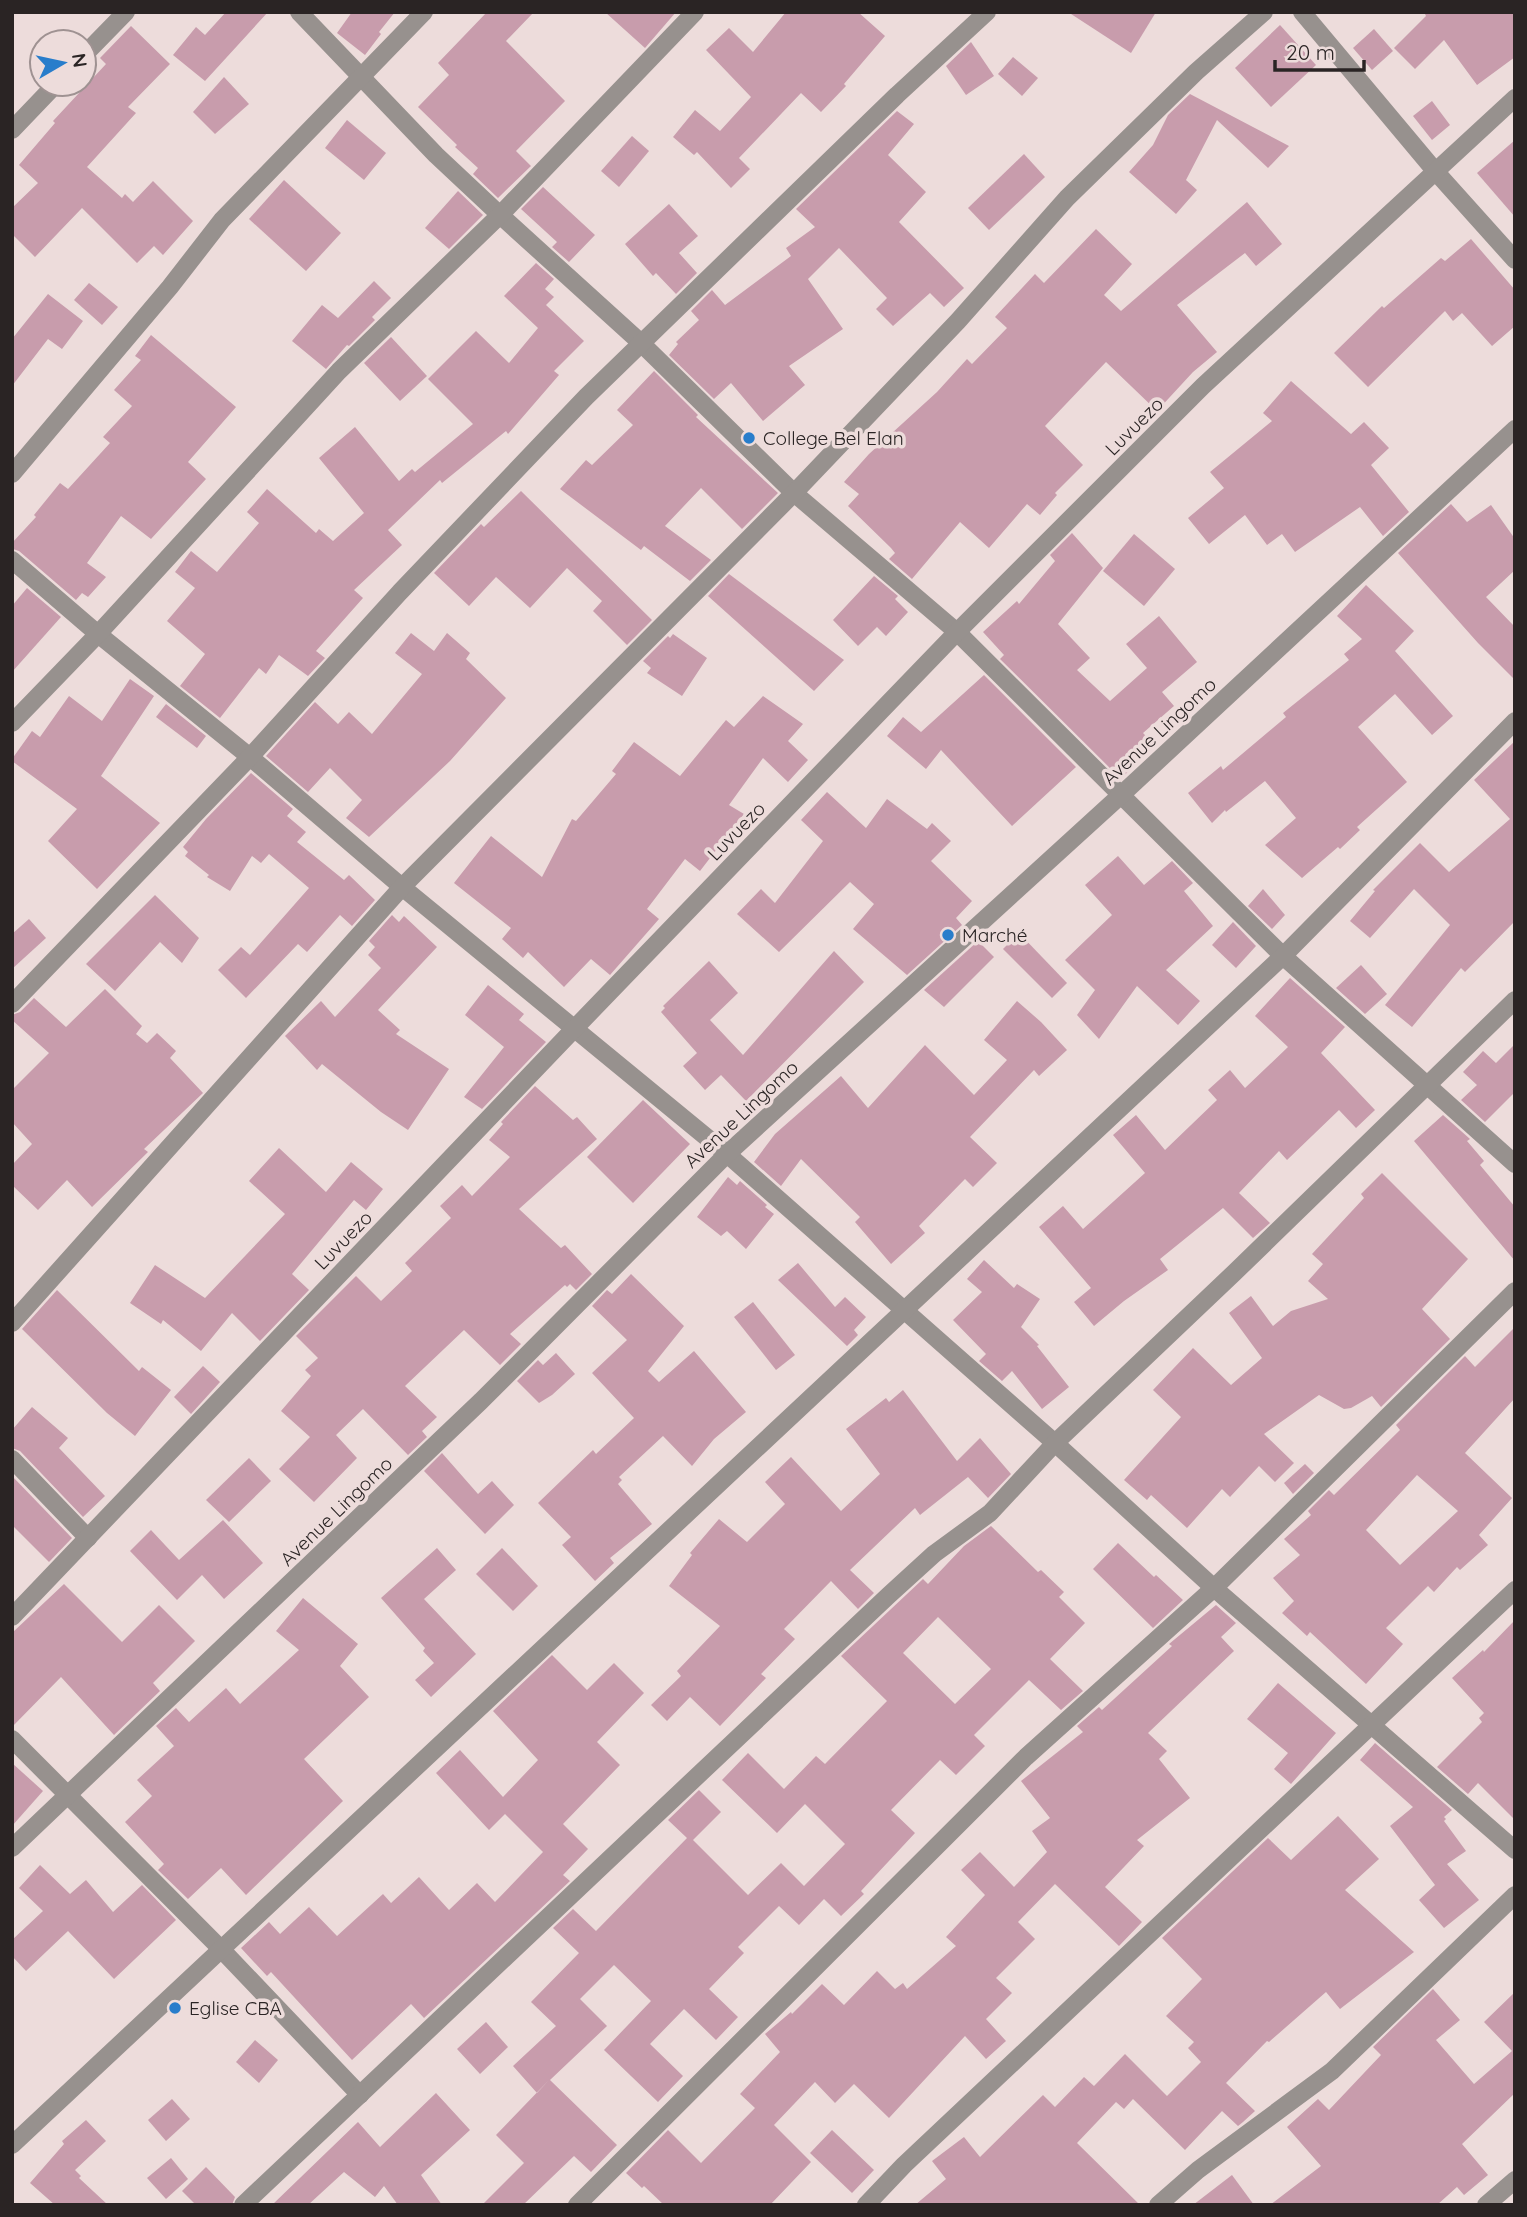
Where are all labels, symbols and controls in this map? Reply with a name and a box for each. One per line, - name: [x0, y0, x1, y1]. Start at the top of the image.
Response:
- north arrow: [28, 28, 98, 98]
- scale bar: [1275, 28, 1364, 72]
- text: 20 m: [1286, 39, 1335, 65]
- text: N: [67, 52, 93, 69]
- street label: Luvuezo: [1100, 392, 1168, 460]
- place label: College Bel Elan: [763, 426, 904, 450]
- marker: College Bel Elan: [741, 430, 757, 446]
- street label: Avenue Lingomo: [1097, 672, 1221, 790]
- street label: Luvuezo: [702, 796, 770, 866]
- place label: Marché: [962, 923, 1028, 947]
- marker: Marché: [940, 927, 956, 943]
- street label: Avenue Lingomo: [679, 1055, 803, 1173]
- street label: Luvuezo: [309, 1205, 377, 1275]
- street label: Avenue Lingomo: [275, 1451, 397, 1571]
- place label: Eglise CBA: [189, 1996, 282, 2020]
- marker: Eglise CBA: [167, 2000, 183, 2016]

